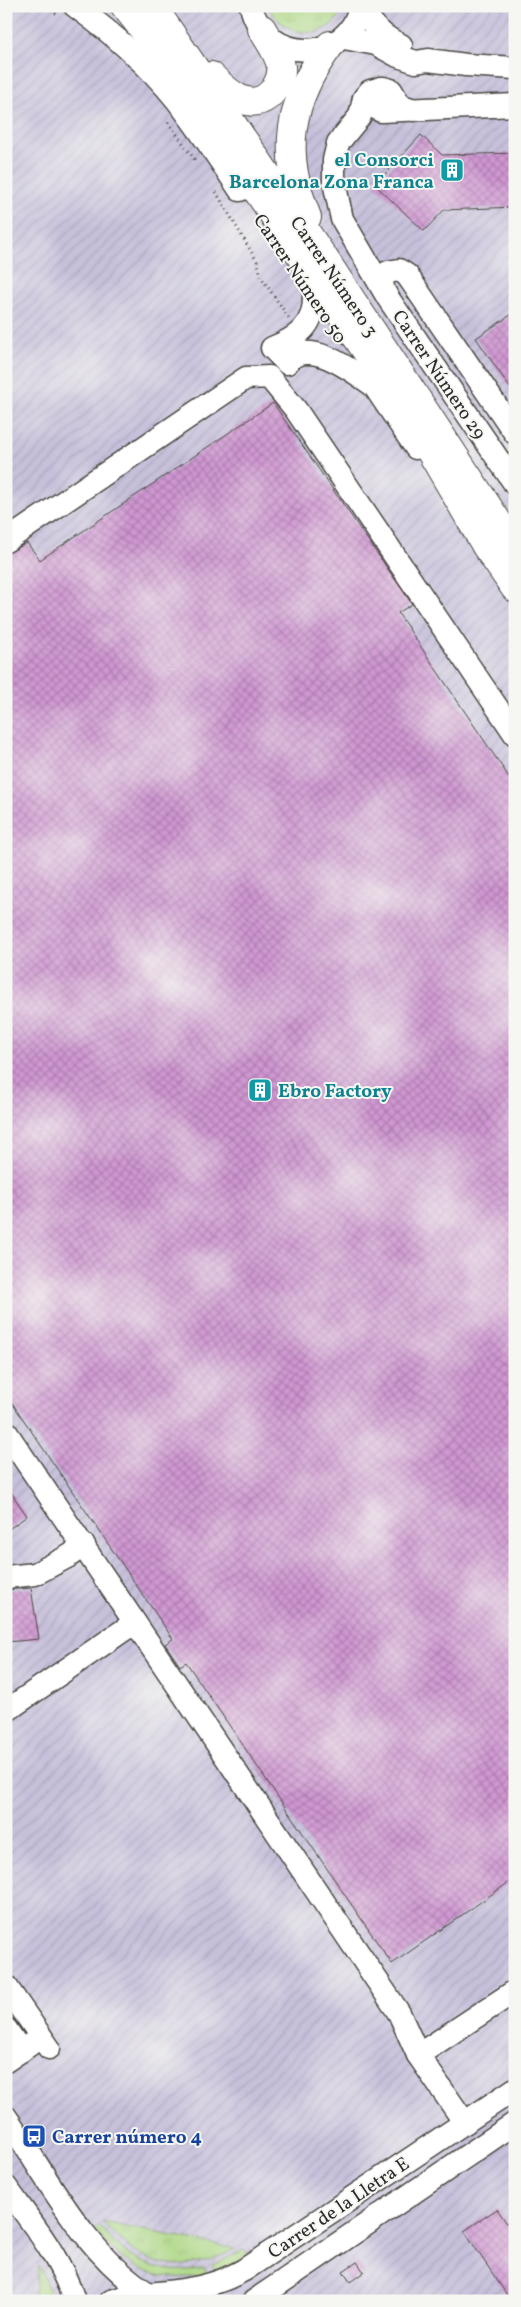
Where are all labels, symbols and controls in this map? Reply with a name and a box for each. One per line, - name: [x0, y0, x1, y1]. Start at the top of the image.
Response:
- place label: el Consorci Barcelona Zona Franca: [229, 148, 434, 196]
- building icon: el Consorci Barcelona Zona Franca: [439, 157, 465, 183]
- street label: Carrer Número 50: [246, 209, 352, 349]
- street label: Carrer Número 3: [283, 211, 383, 343]
- street label: Carrer Número 29: [385, 305, 491, 445]
- building icon: Ebro Factory: [247, 1077, 273, 1103]
- place label: Ebro Factory: [278, 1079, 392, 1105]
- bus stop icon: Carrer número 4: [21, 2123, 47, 2149]
- place label: Carrer número 4: [52, 2125, 202, 2151]
- street label: Carrer de la Lletra E: [263, 2152, 415, 2266]

